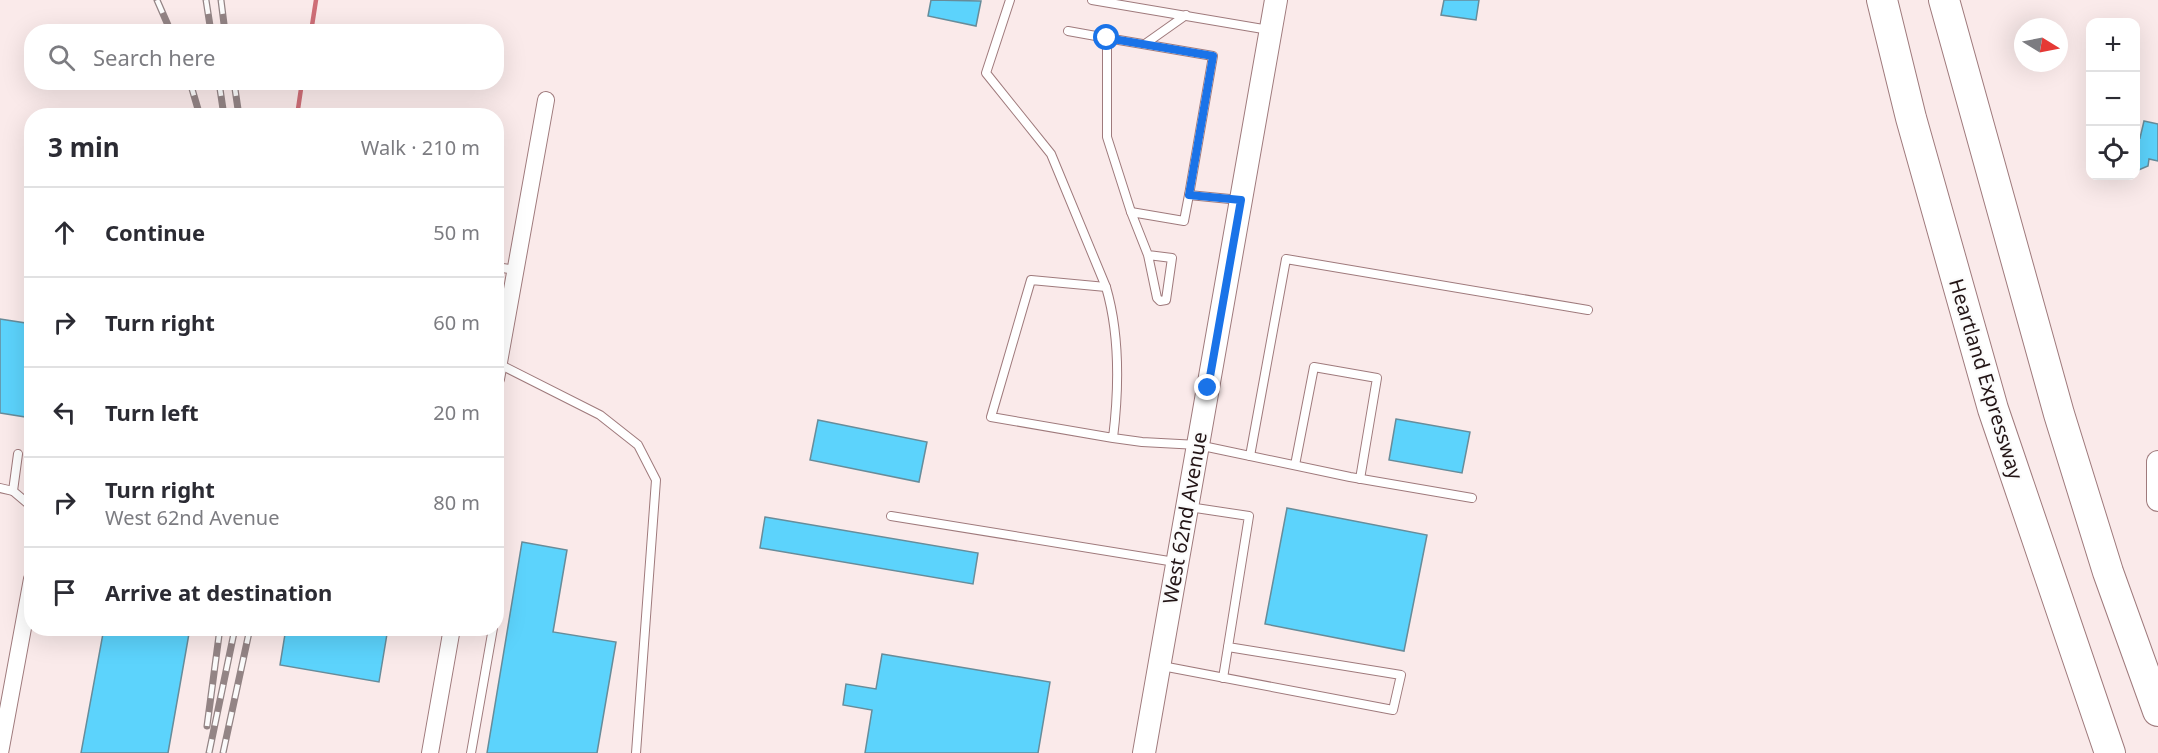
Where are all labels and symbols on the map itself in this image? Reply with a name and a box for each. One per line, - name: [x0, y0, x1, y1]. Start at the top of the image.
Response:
- north arrow: [2014, 18, 2068, 72]
- route start: [1093, 24, 1119, 50]
- street label: Heartland Expressway: [1943, 275, 2030, 483]
- route end: [1194, 374, 1220, 400]
- street label: West 62nd Avenue: [1156, 430, 1213, 606]

